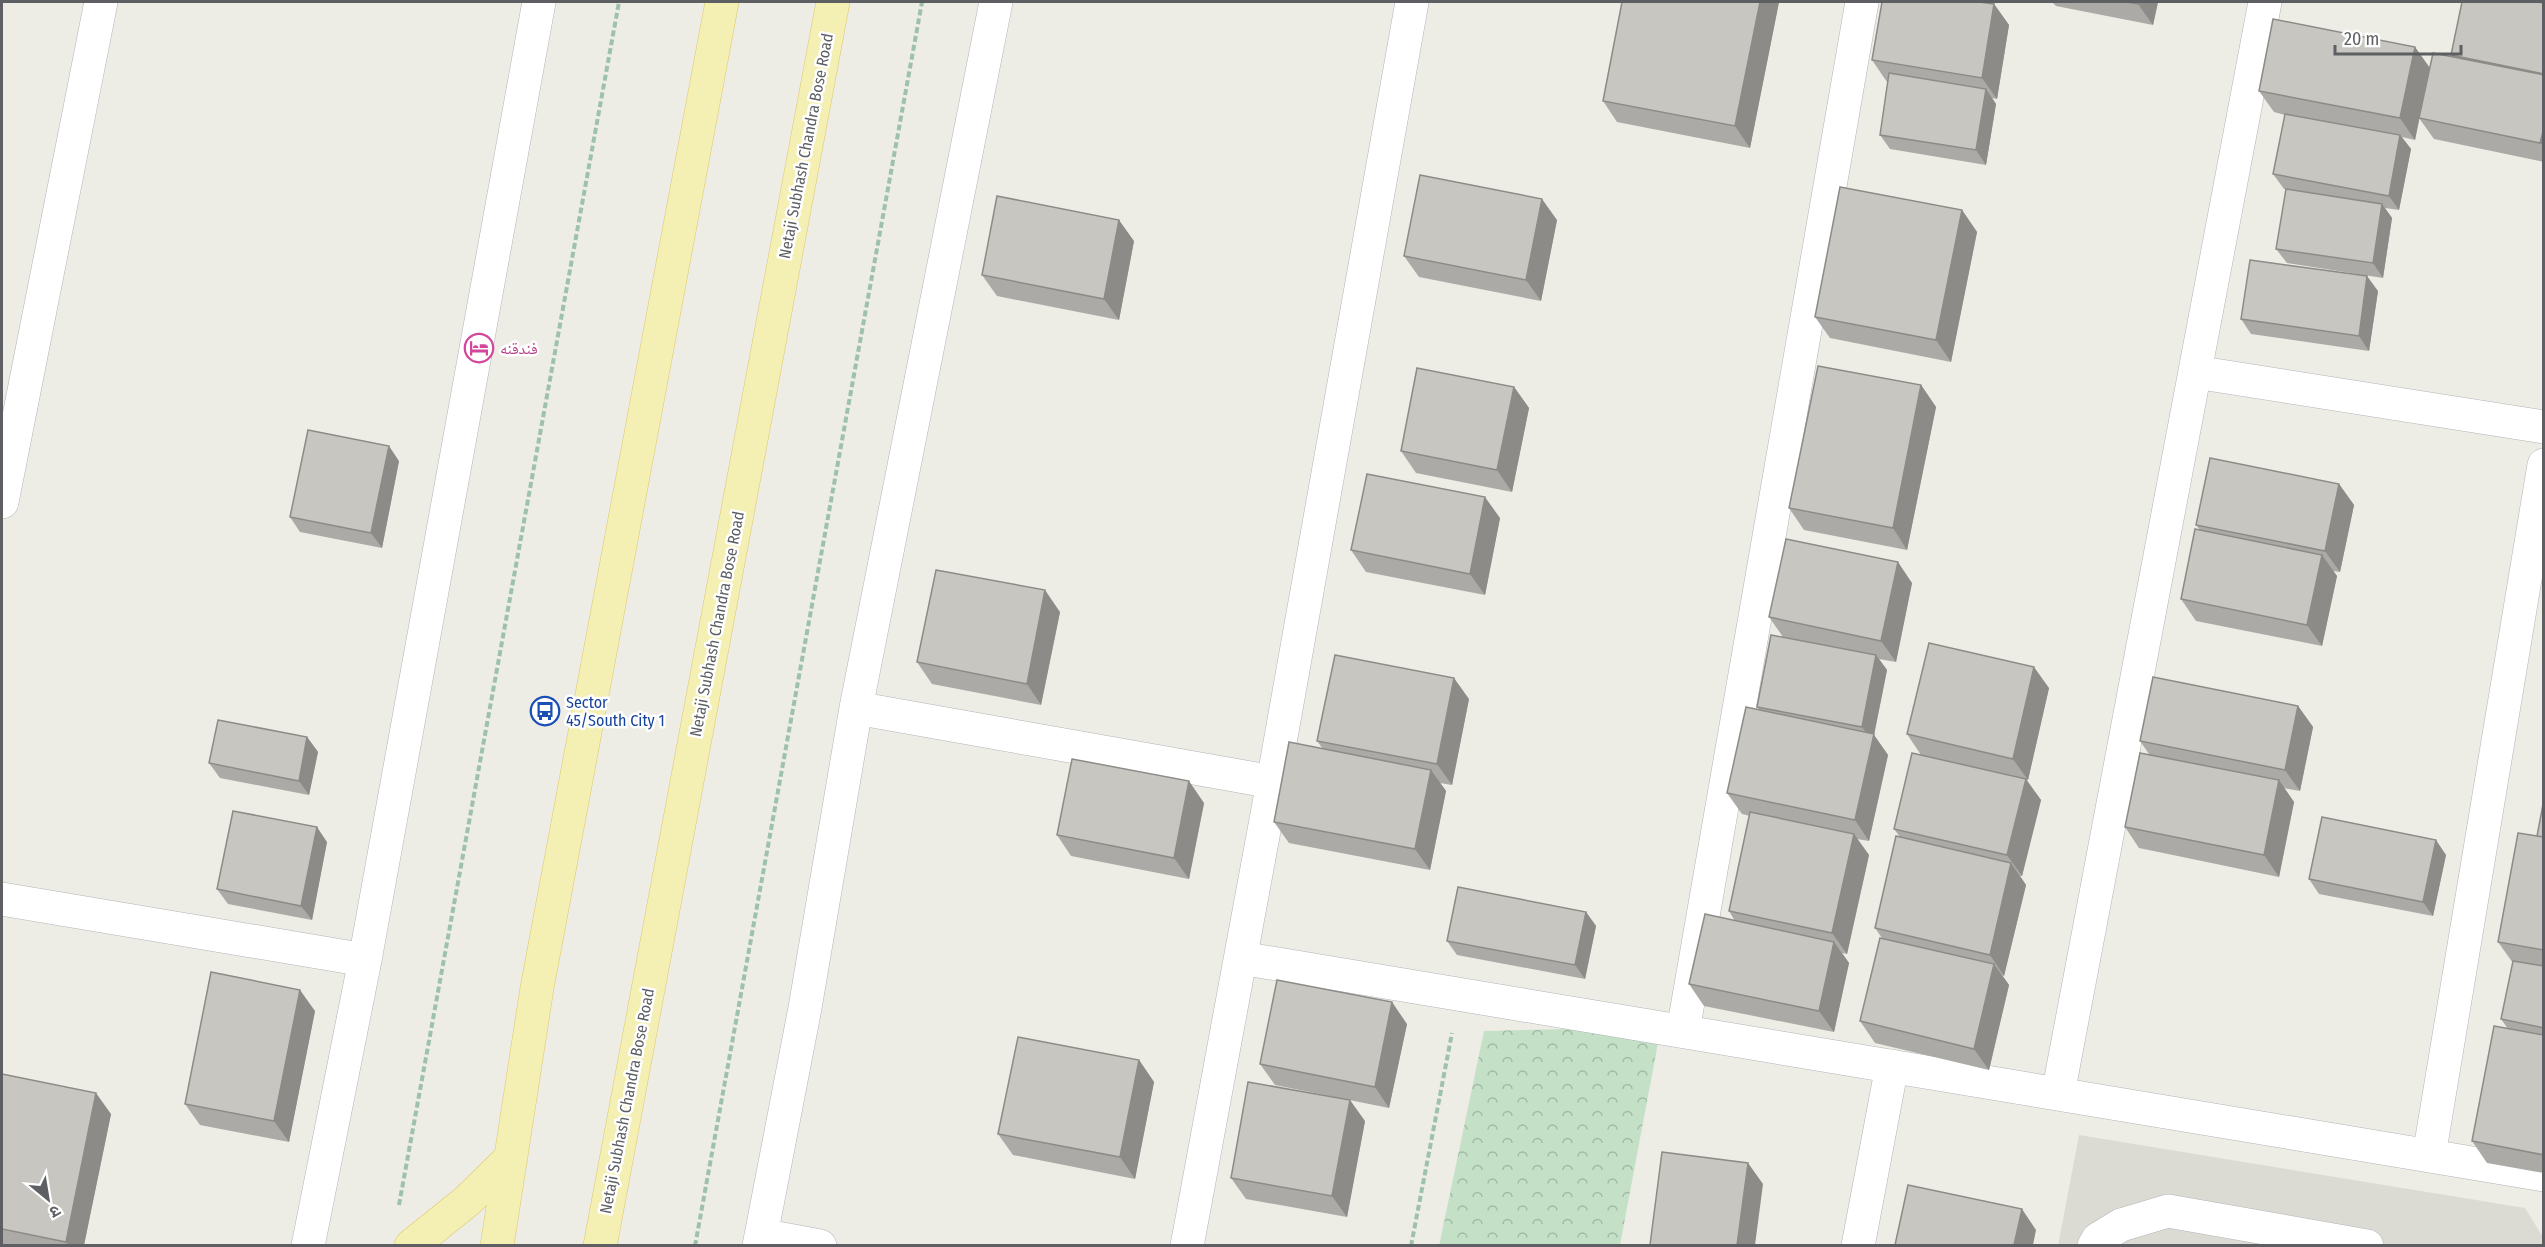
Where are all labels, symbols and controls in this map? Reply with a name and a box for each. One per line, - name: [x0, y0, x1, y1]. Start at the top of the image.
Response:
- scale bar: [2335, 18, 2461, 56]
- text: 20 m: [2344, 28, 2379, 50]
- street label: Netaji Subhash Chandra Bose Road: [775, 32, 837, 260]
- hotel icon: فندقنه: [463, 332, 495, 364]
- place label: فندقنه: [500, 339, 538, 358]
- street label: Netaji Subhash Chandra Bose Road: [686, 510, 748, 738]
- place label: Sector 45/South City 1: [566, 693, 665, 730]
- bus stop icon: Sector 45/South City 1: [529, 695, 561, 727]
- street label: Netaji Subhash Chandra Bose Road: [596, 987, 658, 1215]
- north arrow: [18, 1169, 78, 1229]
- text: उ: [46, 1201, 64, 1222]

